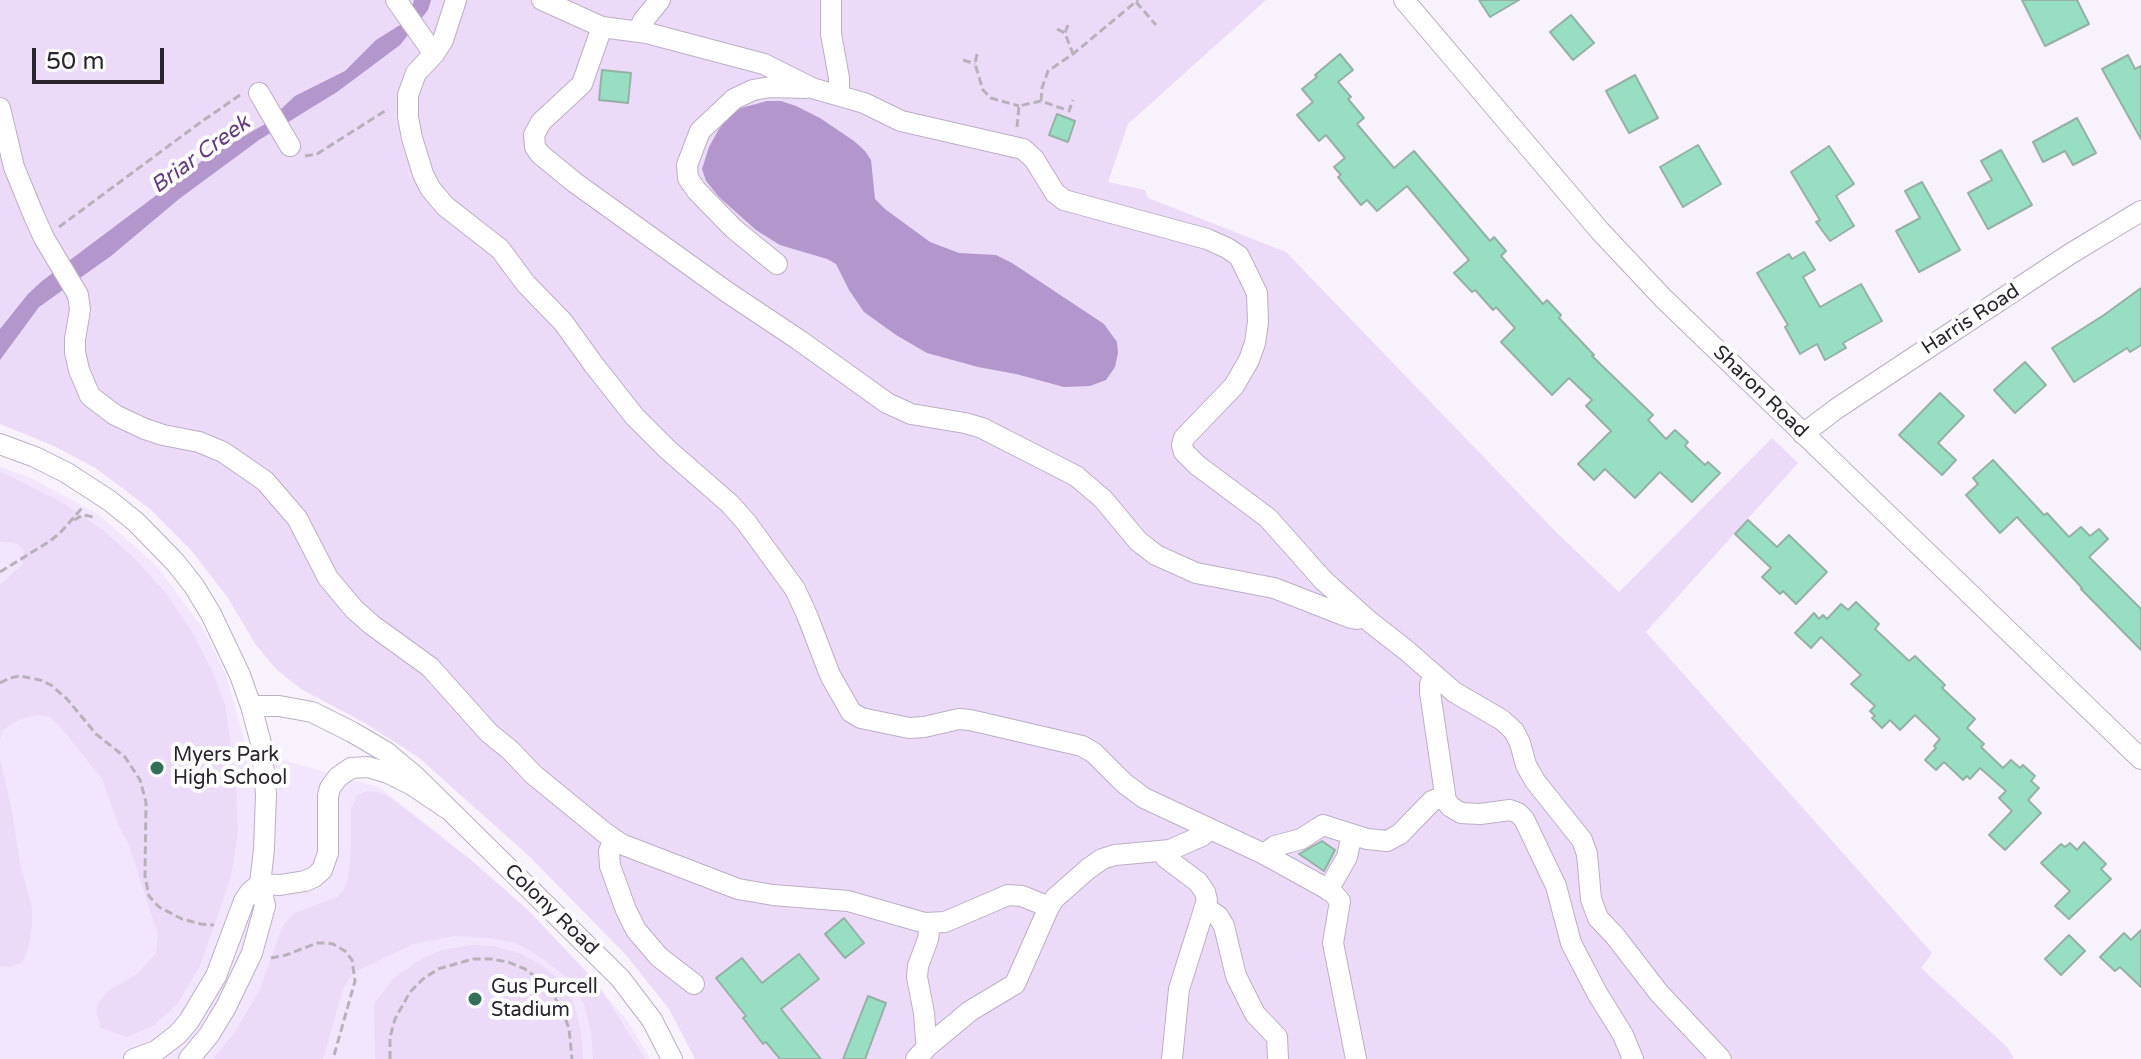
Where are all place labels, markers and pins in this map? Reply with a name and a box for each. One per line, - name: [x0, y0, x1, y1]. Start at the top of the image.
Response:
- place label: Myers Park High School: [173, 744, 287, 791]
- marker: Myers Park High School: [148, 759, 166, 777]
- place label: Gus Purcell Stadium: [491, 976, 598, 1023]
- marker: Gus Purcell Stadium: [466, 990, 484, 1008]

